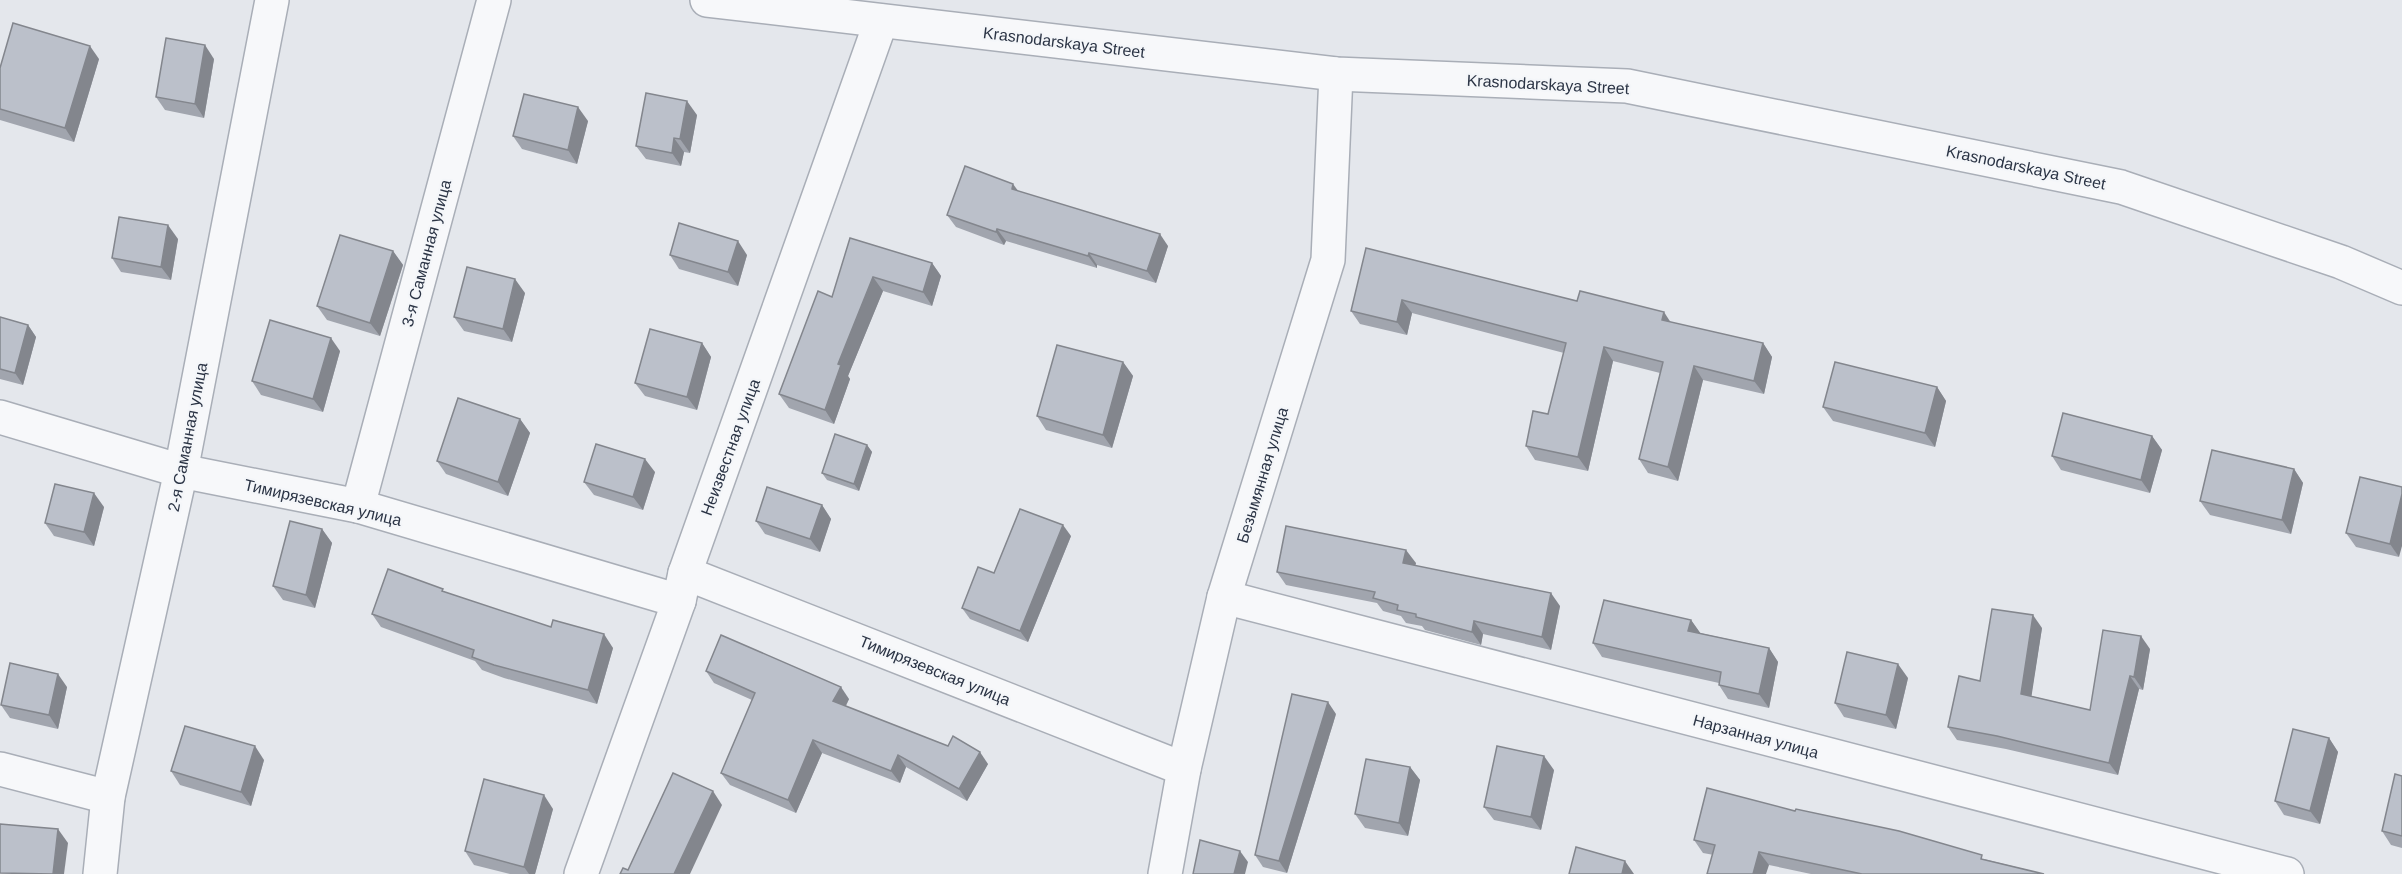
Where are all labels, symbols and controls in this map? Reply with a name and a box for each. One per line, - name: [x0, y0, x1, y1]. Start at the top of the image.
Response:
- street label: Krasnodarskaya Street: [982, 24, 1146, 61]
- street label: Krasnodarskaya Street: [1466, 72, 1630, 97]
- street label: Krasnodarskaya Street: [1945, 142, 2108, 193]
- street label: 3-я Саманная улица: [399, 178, 454, 329]
- street label: 2-я Саманная улица: [165, 361, 210, 513]
- street label: Неизвестная улица: [698, 376, 763, 518]
- street label: Безымянная улица: [1234, 405, 1291, 545]
- street label: Тимирязевская улица: [243, 476, 403, 529]
- street label: Тимирязевская улица: [857, 632, 1013, 709]
- street label: Нарзанная улица: [1691, 712, 1821, 761]

